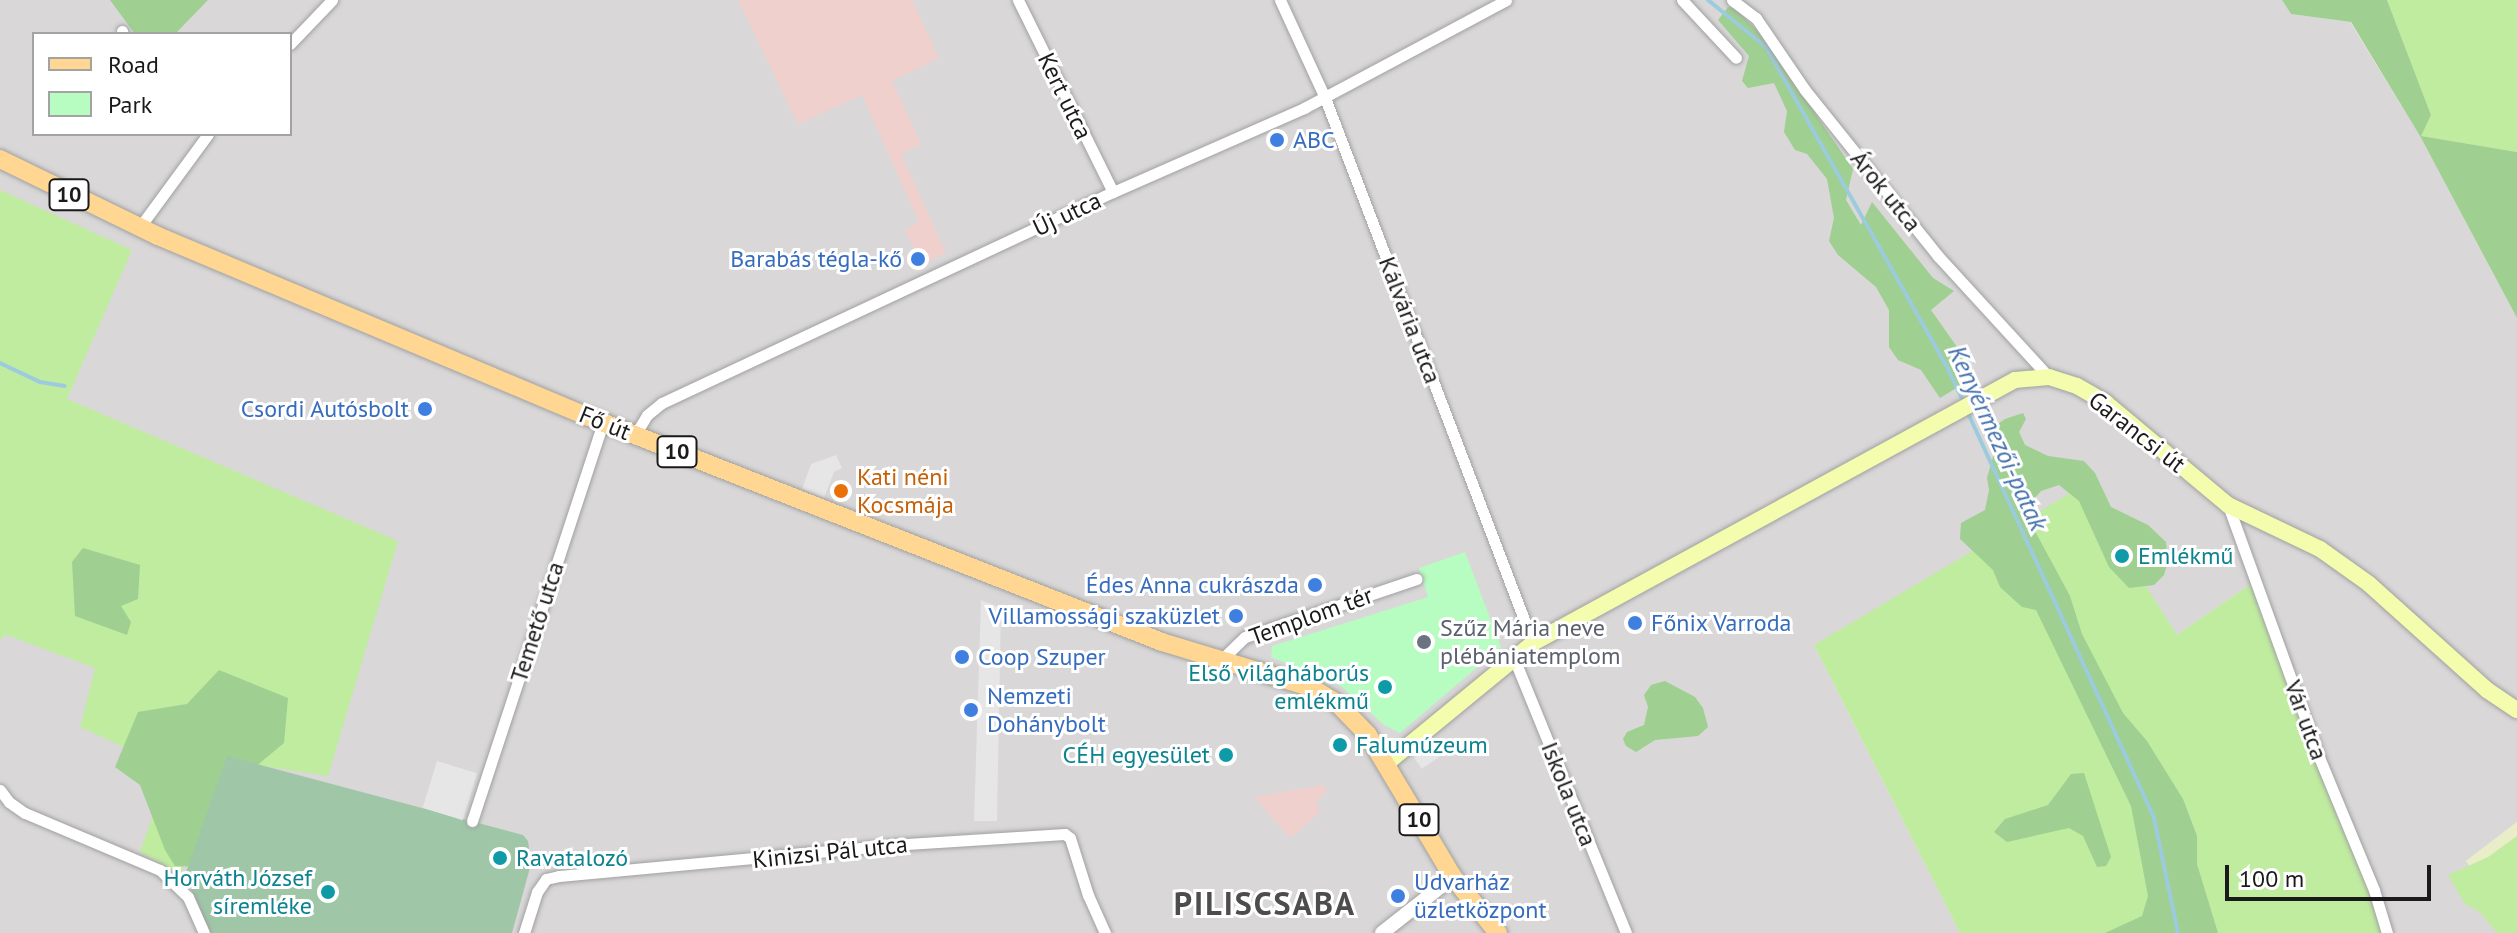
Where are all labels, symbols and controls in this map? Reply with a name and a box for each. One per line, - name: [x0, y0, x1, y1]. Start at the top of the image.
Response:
- legend: [32, 32, 292, 136]
- street label: Kert utca: [1032, 48, 1098, 144]
- text: Road: [108, 49, 159, 80]
- text: Park: [108, 89, 152, 120]
- place label: ABC: [1293, 126, 1335, 154]
- marker: ABC: [1268, 131, 1286, 149]
- street label: Árok utca: [1844, 144, 1928, 238]
- road number: 10: [47, 177, 91, 213]
- street label: Új utca: [1028, 186, 1106, 242]
- place label: Barabás tégla-kő: [730, 245, 902, 273]
- marker: Barabás tégla-kő: [909, 250, 927, 268]
- street label: Kálvária utca: [1373, 253, 1447, 387]
- water label: Kenyérmezői-patak: [1941, 340, 2055, 536]
- street label: Garancsi út: [2083, 385, 2191, 479]
- place label: Csordi Autósbolt: [240, 395, 409, 423]
- marker: Csordi Autósbolt: [416, 400, 434, 418]
- street label: Fő út: [575, 400, 635, 446]
- road number: 10: [655, 434, 699, 470]
- place label: Kati néni Kocsmája: [857, 463, 954, 519]
- marker: Kati néni Kocsmája: [832, 482, 850, 500]
- place label: Emlékmű: [2138, 542, 2233, 570]
- marker: Emlékmű: [2113, 547, 2131, 565]
- street label: Temető utca: [504, 558, 570, 686]
- place label: Édes Anna cukrászda: [1085, 571, 1299, 599]
- marker: Édes Anna cukrászda: [1306, 576, 1324, 594]
- street label: Templom tér: [1246, 580, 1376, 652]
- place label: Villamossági szaküzlet: [989, 602, 1220, 630]
- marker: Villamossági szaküzlet: [1227, 607, 1245, 625]
- place label: Főnix Varroda: [1651, 609, 1793, 637]
- place label: Szűz Mária neve plébániatemplom: [1440, 614, 1620, 670]
- marker: Főnix Varroda: [1626, 614, 1644, 632]
- marker: Szűz Mária neve plébániatemplom: [1415, 633, 1433, 651]
- place label: Coop Szuper: [978, 643, 1106, 671]
- marker: Coop Szuper: [953, 648, 971, 666]
- place label: Első világháborús emlékmű: [1188, 659, 1369, 715]
- street label: Vár utca: [2278, 676, 2334, 764]
- marker: Első világháborús emlékmű: [1376, 678, 1394, 696]
- place label: Nemzeti Dohánybolt: [987, 682, 1106, 738]
- marker: Nemzeti Dohánybolt: [962, 701, 980, 719]
- place label: Falumúzeum: [1356, 731, 1488, 759]
- marker: Falumúzeum: [1331, 736, 1349, 754]
- street label: Iskola utca: [1535, 738, 1603, 850]
- place label: CÉH egyesület: [1063, 741, 1210, 769]
- marker: CÉH egyesület: [1217, 746, 1235, 764]
- road number: 10: [1397, 802, 1441, 838]
- street label: Kinizsi Pál utca: [751, 830, 909, 874]
- place label: Ravatalozó: [516, 844, 628, 872]
- marker: Ravatalozó: [491, 849, 509, 867]
- scale bar: [2229, 849, 2435, 899]
- text: 100 m: [2239, 863, 2304, 894]
- place label: Horváth József síremléke: [164, 864, 312, 920]
- place label: Udvarház üzletközpont: [1414, 868, 1547, 924]
- marker: Horváth József síremléke: [319, 883, 337, 901]
- district label: PILISCSABA: [1174, 884, 1356, 922]
- marker: Udvarház üzletközpont: [1389, 887, 1407, 905]

